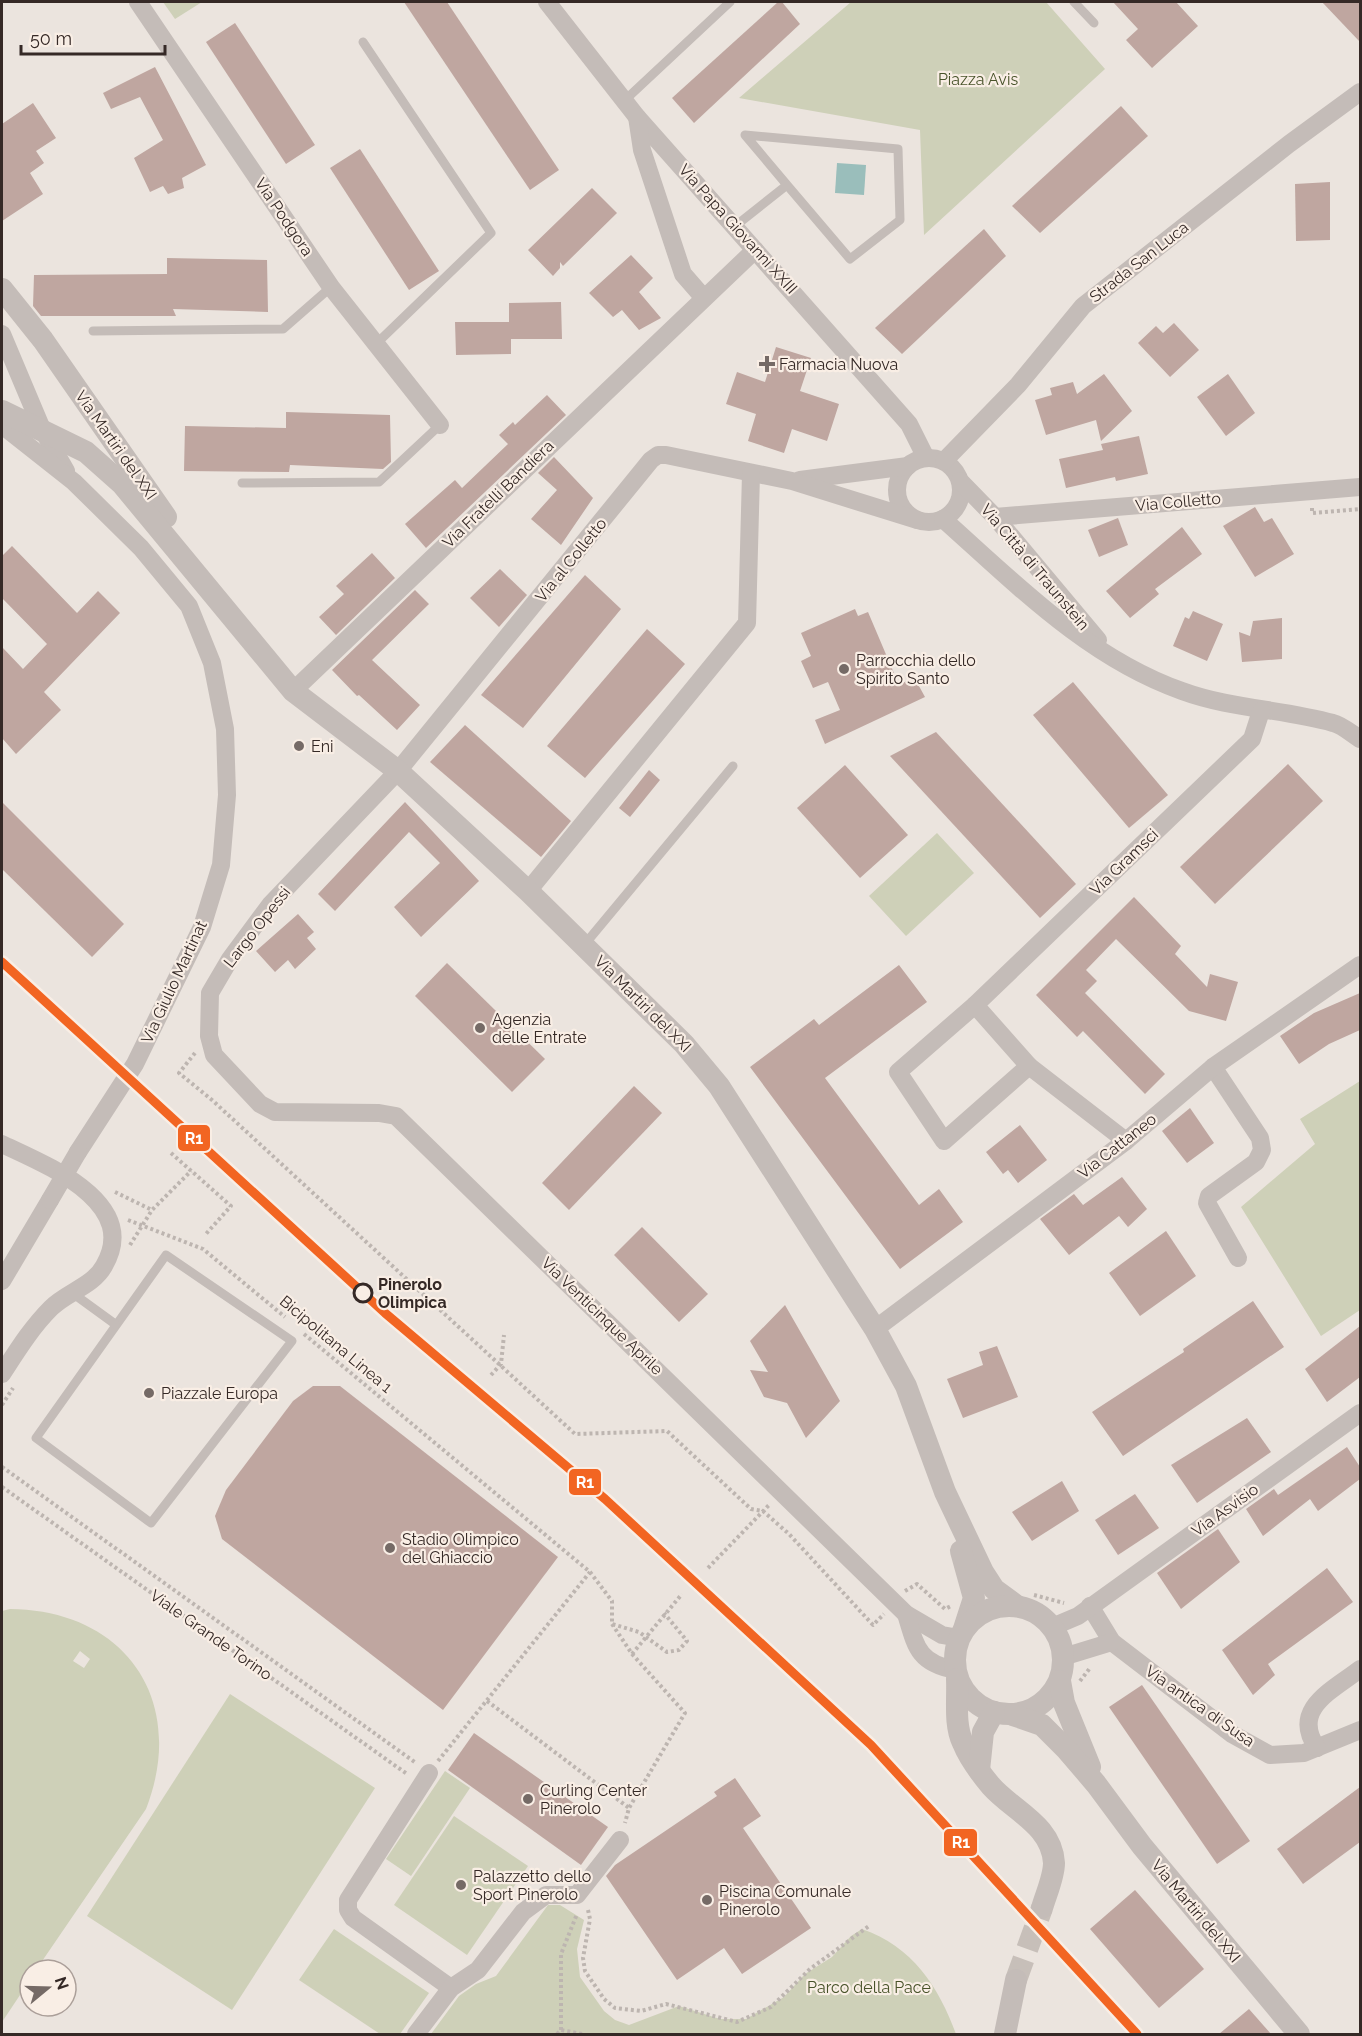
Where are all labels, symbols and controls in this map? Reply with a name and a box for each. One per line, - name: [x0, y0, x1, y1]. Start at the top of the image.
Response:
- scale bar: [21, 18, 165, 56]
- text: 50 m: [30, 28, 72, 49]
- park label: Piazza Avis: [938, 70, 1018, 89]
- street label: Via Papa Giovanni XXIII: [675, 160, 801, 298]
- street label: Via Podgora: [251, 174, 317, 260]
- street label: Strada San Luca: [1086, 218, 1192, 306]
- place label: Farmacia Nuova: [779, 355, 898, 374]
- marker: Farmacia Nuova: [760, 357, 774, 371]
- street label: Via Martiri del XXI: [71, 387, 161, 503]
- street label: Via Fratelli Bandiera: [439, 436, 557, 552]
- street label: Via Colletto: [1134, 489, 1222, 515]
- street label: Via Città di Traunstein: [977, 500, 1093, 634]
- street label: Via al Colletto: [531, 514, 611, 606]
- place label: Parrocchia dello Spirito Santo: [856, 651, 976, 688]
- marker: Parrocchia dello Spirito Santo: [837, 662, 851, 676]
- place label: Eni: [311, 737, 333, 756]
- marker: Eni: [292, 739, 306, 753]
- street label: Via Gramsci: [1086, 825, 1162, 899]
- street label: Largo Opessi: [220, 883, 294, 971]
- street label: Via Giulio Martinat: [137, 917, 211, 1047]
- street label: Via Martiri del XXI: [591, 952, 695, 1056]
- place label: Agenzia delle Entrate: [492, 1010, 587, 1047]
- marker: Agenzia delle Entrate: [473, 1021, 487, 1035]
- street label: Via Cattaneo: [1074, 1109, 1160, 1183]
- line badge: R1: [177, 1124, 211, 1152]
- text: R1: [185, 1129, 203, 1148]
- street label: Via Venticinque Aprile: [537, 1253, 667, 1379]
- place label: Pinerolo Olimpica: [378, 1275, 447, 1312]
- marker: Pinerolo Olimpica: [353, 1283, 373, 1303]
- street label: Bicipolitana Linea 1: [276, 1291, 396, 1397]
- place label: Piazzale Europa: [161, 1384, 278, 1403]
- marker: Piazzale Europa: [142, 1386, 156, 1400]
- line badge: R1: [568, 1468, 602, 1496]
- text: R1: [576, 1473, 594, 1492]
- street label: Via Asvisio: [1188, 1479, 1262, 1541]
- place label: Stadio Olimpico del Ghiaccio: [402, 1530, 519, 1567]
- marker: Stadio Olimpico del Ghiaccio: [383, 1541, 397, 1555]
- street label: Viale Grande Torino: [146, 1586, 276, 1684]
- street label: Via antica di Susa: [1142, 1661, 1258, 1751]
- place label: Curling Center Pinerolo: [540, 1781, 647, 1818]
- marker: Curling Center Pinerolo: [521, 1792, 535, 1806]
- line badge: R1: [943, 1828, 978, 1857]
- text: R1: [952, 1833, 970, 1852]
- street label: Via Martiri del XXI: [1147, 1856, 1245, 1966]
- place label: Palazzetto dello Sport Pinerolo: [473, 1867, 591, 1904]
- marker: Palazzetto dello Sport Pinerolo: [454, 1878, 468, 1892]
- place label: Piscina Comunale Pinerolo: [719, 1882, 851, 1919]
- marker: Piscina Comunale Pinerolo: [700, 1893, 714, 1907]
- north arrow: [18, 1958, 78, 2018]
- text: N: [51, 1974, 73, 1992]
- park label: Parco della Pace: [807, 1978, 931, 1997]

